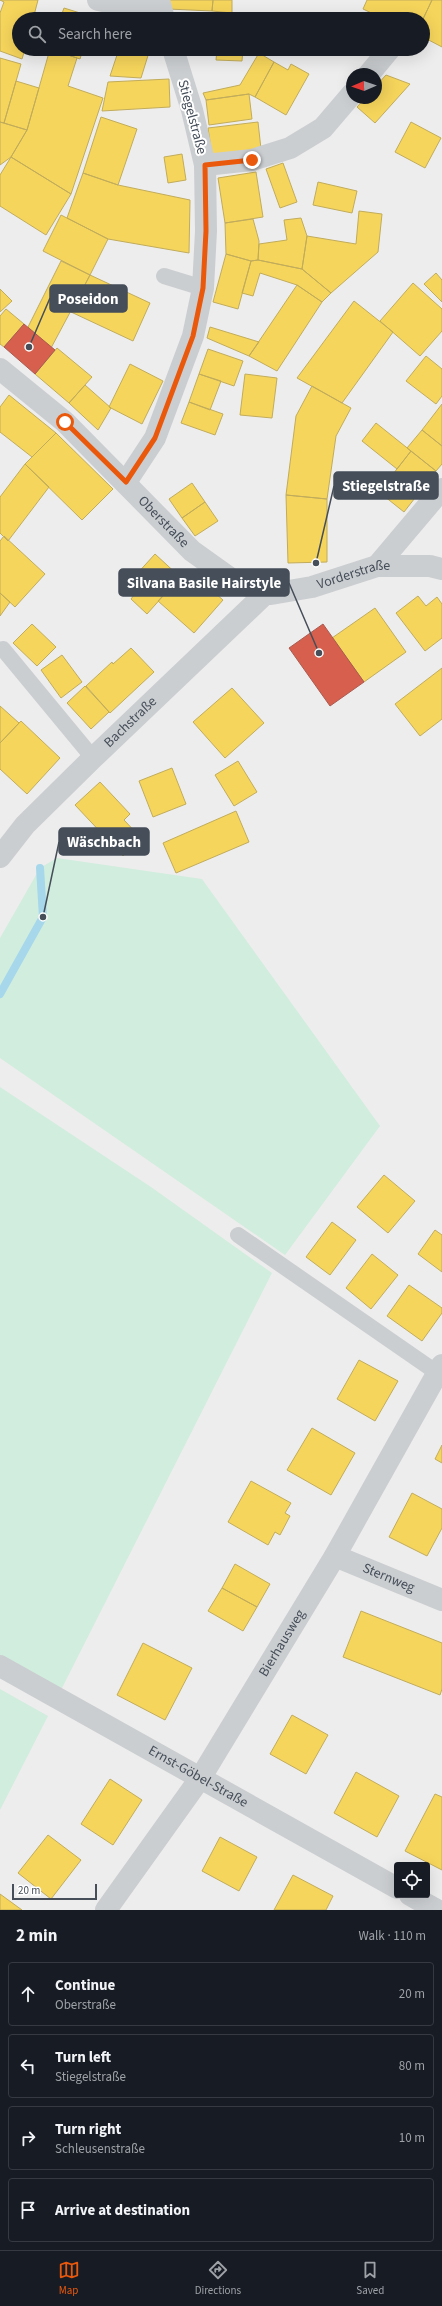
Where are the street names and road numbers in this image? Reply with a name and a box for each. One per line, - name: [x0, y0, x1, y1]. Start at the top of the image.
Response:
- street label: Stiegelstraße: [172, 78, 212, 157]
- street label: Oberstraße: [133, 491, 194, 552]
- street label: Vorderstraße: [314, 556, 390, 595]
- street label: Bachstraße: [100, 692, 161, 752]
- street label: Sternweg: [359, 1558, 418, 1598]
- street label: Bierhausweg: [254, 1606, 310, 1681]
- street label: Ernst-Göbel-Straße: [145, 1741, 252, 1813]

